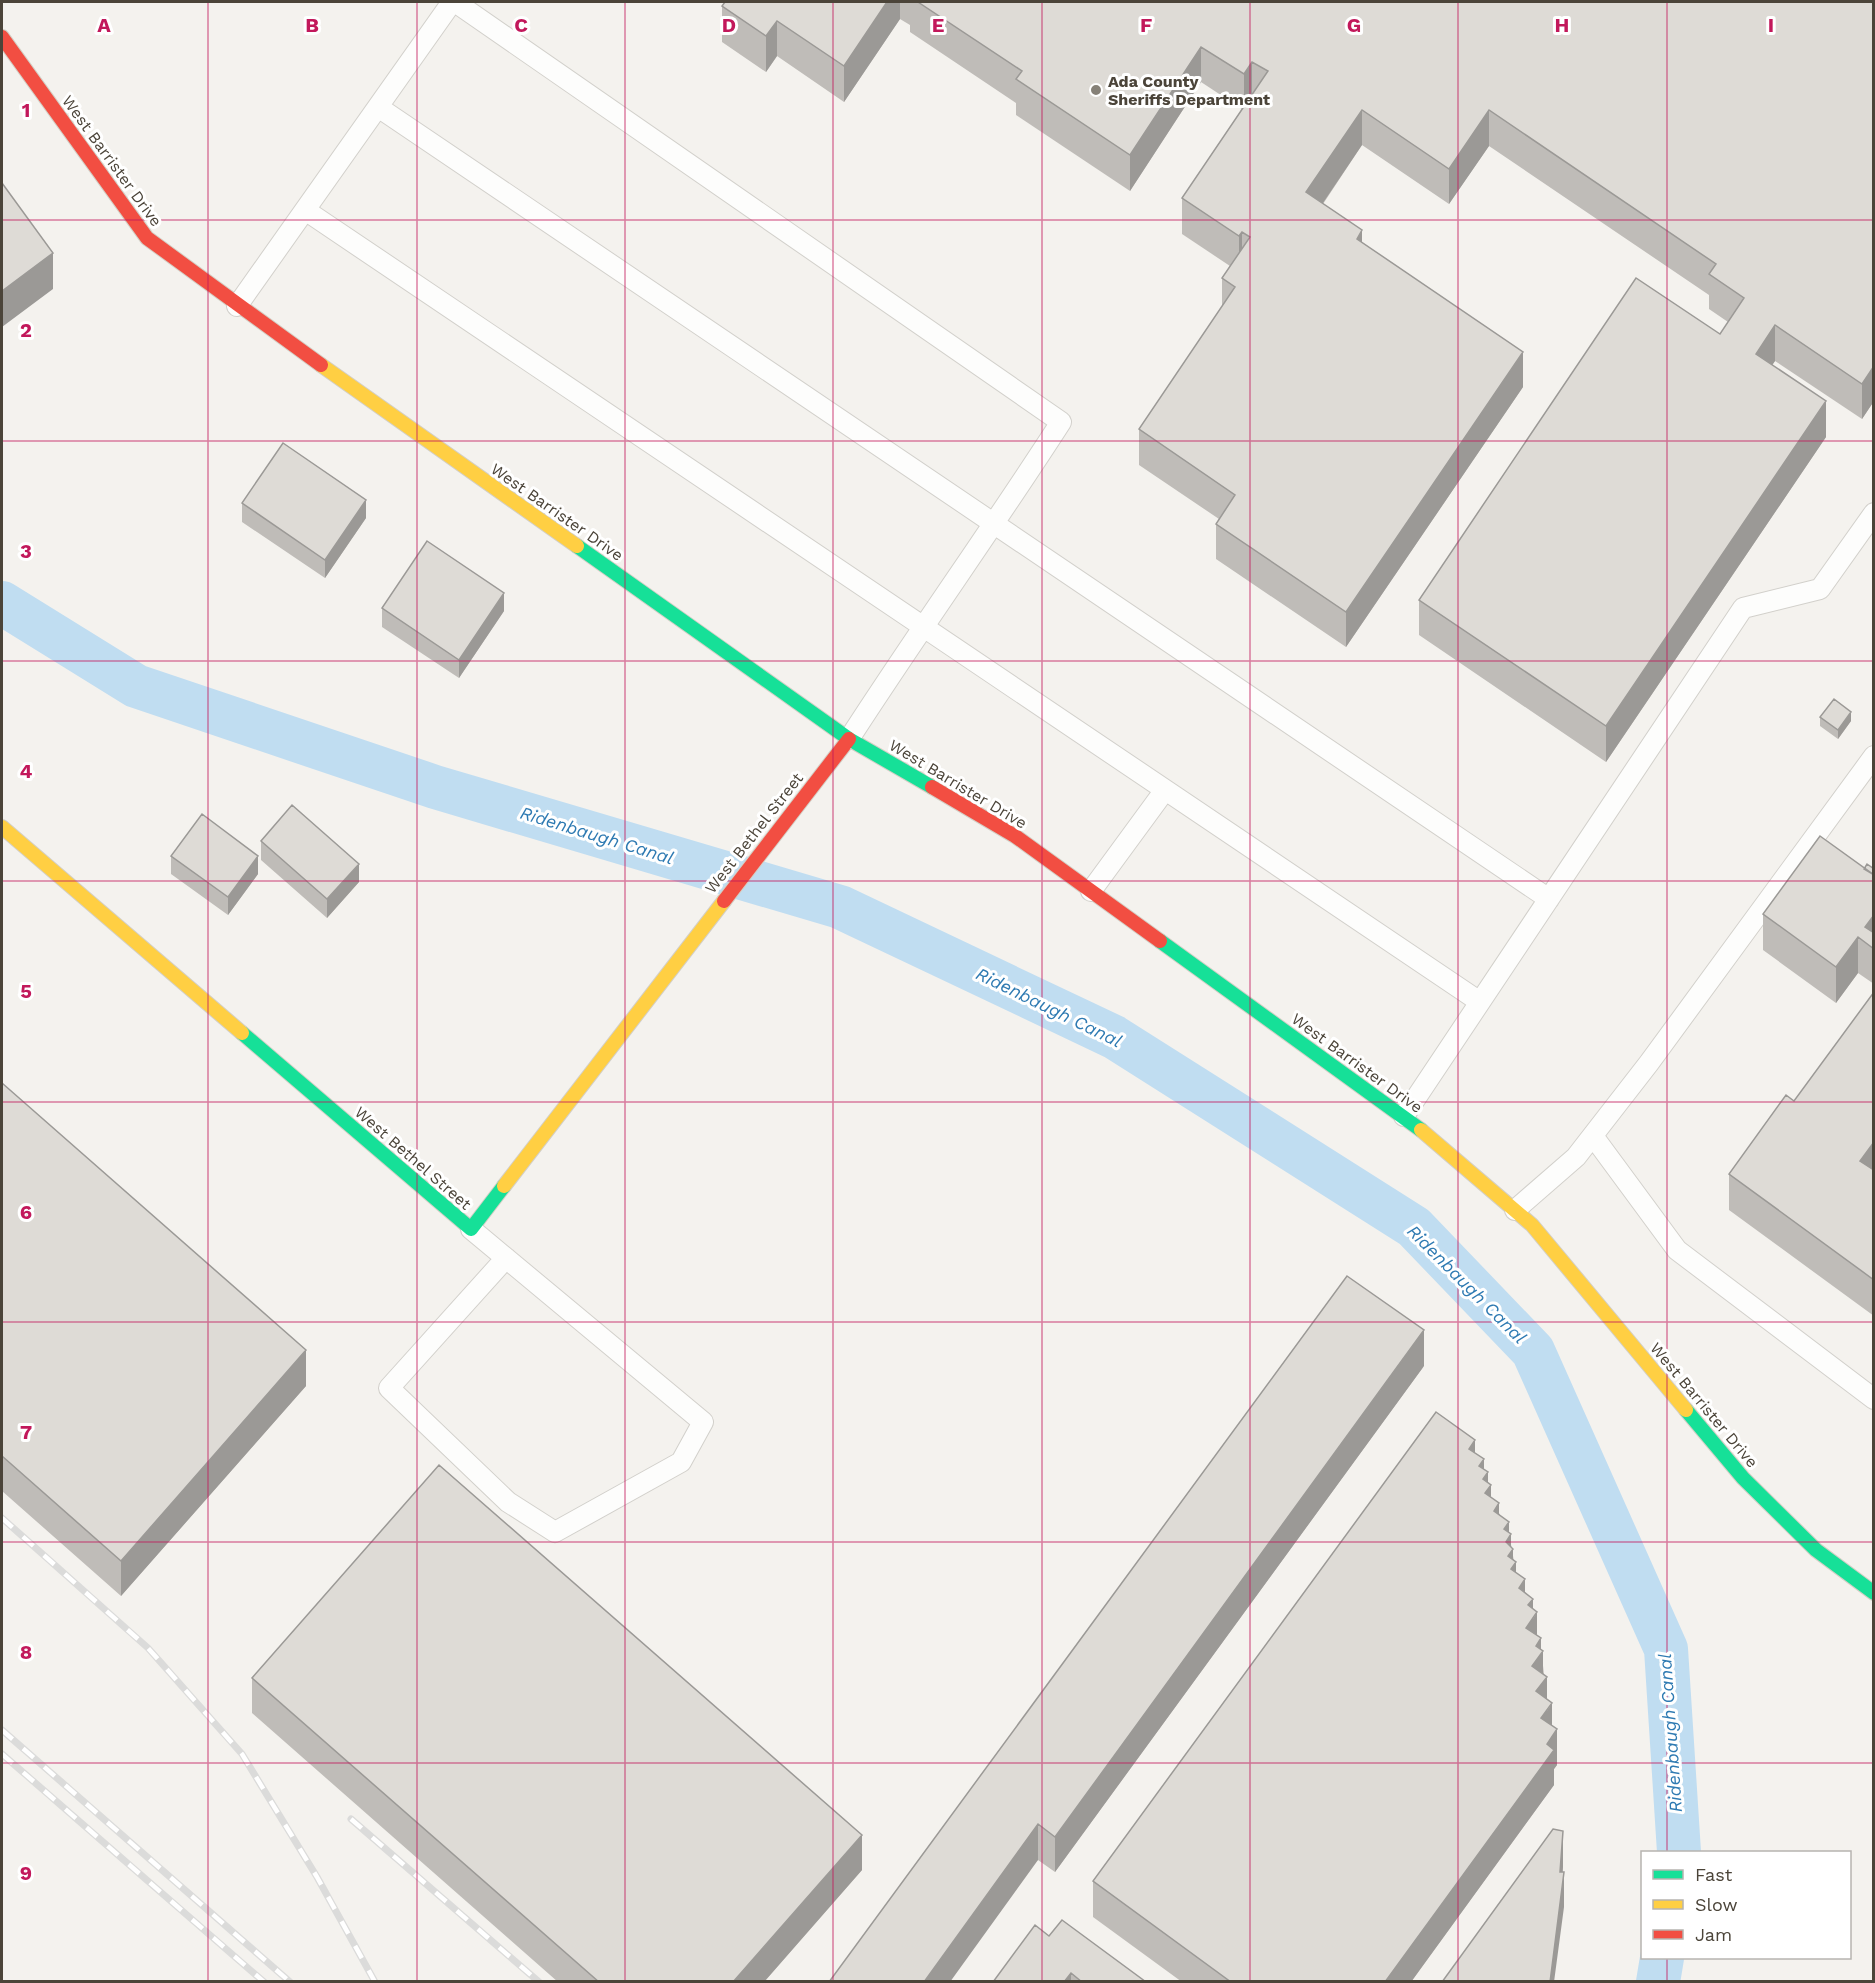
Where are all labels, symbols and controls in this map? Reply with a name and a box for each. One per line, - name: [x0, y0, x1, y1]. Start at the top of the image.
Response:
- text: A: [97, 13, 111, 37]
- text: B: [305, 13, 319, 37]
- text: C: [514, 13, 528, 37]
- text: D: [722, 13, 736, 37]
- text: E: [932, 13, 944, 37]
- text: F: [1140, 13, 1152, 37]
- text: G: [1347, 13, 1361, 37]
- text: H: [1555, 13, 1569, 37]
- text: I: [1768, 13, 1774, 37]
- place label: Ada County Sheriffs Department: [1108, 72, 1270, 109]
- marker: Ada County Sheriffs Department: [1089, 83, 1103, 97]
- street label: West Barrister Drive: [58, 92, 166, 230]
- text: 1: [22, 98, 30, 122]
- text: 2: [20, 318, 32, 342]
- street label: West Barrister Drive: [487, 459, 627, 565]
- text: 3: [20, 539, 32, 563]
- street label: West Barrister Drive: [886, 735, 1030, 833]
- text: 4: [20, 759, 33, 783]
- street label: West Bethel Street: [701, 769, 807, 897]
- water label: Ridenbaugh Canal: [518, 802, 676, 868]
- water label: Ridenbaugh Canal: [973, 963, 1125, 1051]
- text: 5: [20, 979, 32, 1003]
- street label: West Barrister Drive: [1288, 1009, 1426, 1117]
- street label: West Bethel Street: [351, 1102, 475, 1214]
- text: 6: [20, 1200, 32, 1224]
- water label: Ridenbaugh Canal: [1403, 1220, 1531, 1348]
- street label: West Barrister Drive: [1646, 1339, 1762, 1471]
- text: 7: [20, 1420, 32, 1444]
- text: 8: [20, 1640, 32, 1664]
- water label: Ridenbaugh Canal: [1654, 1653, 1686, 1813]
- legend: [1641, 1851, 1851, 1959]
- text: 9: [20, 1861, 32, 1885]
- text: Fast: [1695, 1864, 1733, 1885]
- text: Slow: [1695, 1894, 1738, 1915]
- text: Jam: [1695, 1924, 1732, 1945]

